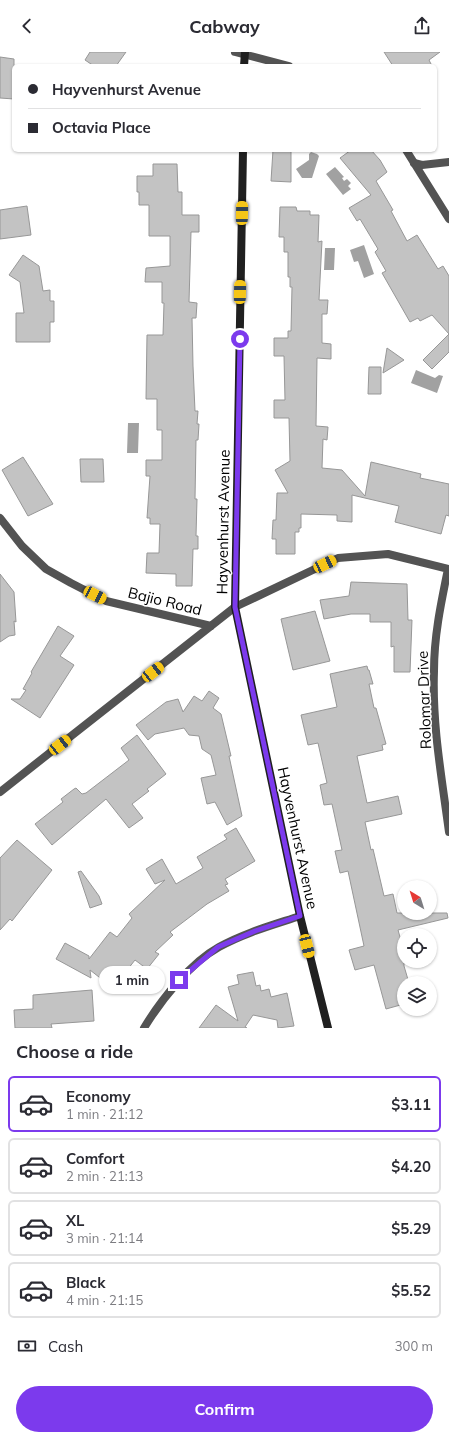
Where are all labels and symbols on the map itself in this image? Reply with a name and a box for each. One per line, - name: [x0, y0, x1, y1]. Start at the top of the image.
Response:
- car: [236, 201, 248, 225]
- car: [234, 280, 246, 304]
- route start: [231, 330, 249, 348]
- street label: Hayvenhurst Avenue: [212, 449, 234, 595]
- car: [312, 553, 338, 575]
- street label: Bajio Road: [126, 583, 204, 619]
- car: [82, 584, 108, 606]
- street label: Rolomar Drive: [413, 650, 435, 750]
- car: [140, 660, 166, 684]
- car: [47, 733, 73, 757]
- street label: Hayvenhurst Avenue: [274, 765, 322, 911]
- north arrow: [397, 880, 437, 920]
- car: [298, 933, 316, 959]
- callout: 1 min: [99, 966, 165, 994]
- route end: [170, 971, 188, 989]

